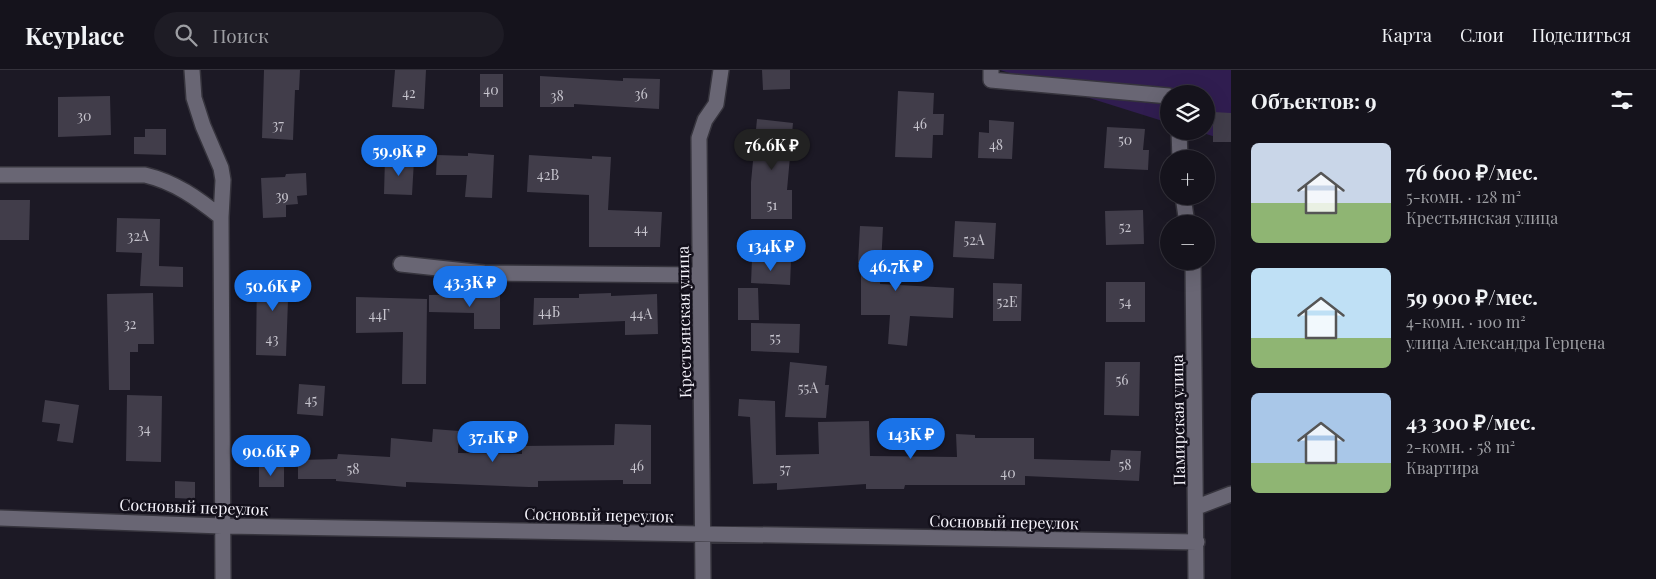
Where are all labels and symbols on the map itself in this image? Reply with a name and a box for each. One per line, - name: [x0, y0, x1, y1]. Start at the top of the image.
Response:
- house number: 40: [483, 80, 499, 99]
- house number: 42: [402, 83, 416, 102]
- house number: 36: [634, 84, 648, 103]
- house number: 38: [550, 86, 564, 105]
- house number: 30: [77, 106, 91, 125]
- house number: 46: [913, 114, 927, 133]
- house number: 37: [272, 115, 284, 134]
- pin: 76.6K ₽: [726, 128, 818, 171]
- house number: 50: [1118, 130, 1132, 149]
- pin: 59.9K ₽: [353, 134, 445, 177]
- house number: 48: [989, 135, 1003, 154]
- house number: 42В: [537, 165, 559, 184]
- house number: 39: [275, 186, 289, 205]
- house number: 51: [767, 195, 778, 214]
- house number: 52: [1119, 217, 1132, 236]
- house number: 44: [634, 219, 648, 238]
- house number: 32А: [127, 226, 149, 245]
- pin: 134K ₽: [730, 230, 812, 272]
- house number: 52А: [963, 230, 985, 249]
- street label: Крестьянская улица: [672, 246, 695, 398]
- pin: 46.7K ₽: [850, 250, 942, 292]
- pin: 43.3K ₽: [424, 266, 516, 308]
- pin: 50.6K ₽: [227, 270, 319, 312]
- house number: 52Е: [996, 292, 1018, 311]
- house number: 54: [1119, 292, 1131, 311]
- house number: 44Б: [538, 302, 560, 321]
- house number: 44А: [630, 304, 653, 323]
- house number: 44Г: [368, 305, 390, 324]
- house number: 32: [123, 314, 137, 333]
- house number: 55: [769, 328, 781, 347]
- house number: 43: [266, 329, 278, 348]
- street label: Памирская улица: [1166, 354, 1189, 486]
- house number: 56: [1115, 370, 1129, 389]
- house number: 55А: [798, 378, 818, 397]
- house number: 45: [305, 390, 318, 409]
- pin: 143K ₽: [870, 418, 952, 460]
- house number: 34: [137, 419, 151, 438]
- pin: 37.1K ₽: [447, 420, 539, 463]
- pin: 90.6K ₽: [225, 434, 317, 477]
- house number: 58: [1118, 455, 1132, 474]
- house number: 46: [630, 456, 644, 475]
- house number: 58: [346, 459, 360, 478]
- house number: 57: [779, 459, 791, 478]
- house number: 40: [1000, 463, 1016, 482]
- street label: Сосновый переулок: [119, 493, 269, 520]
- street label: Сосновый переулок: [524, 503, 674, 526]
- street label: Сосновый переулок: [929, 510, 1079, 533]

